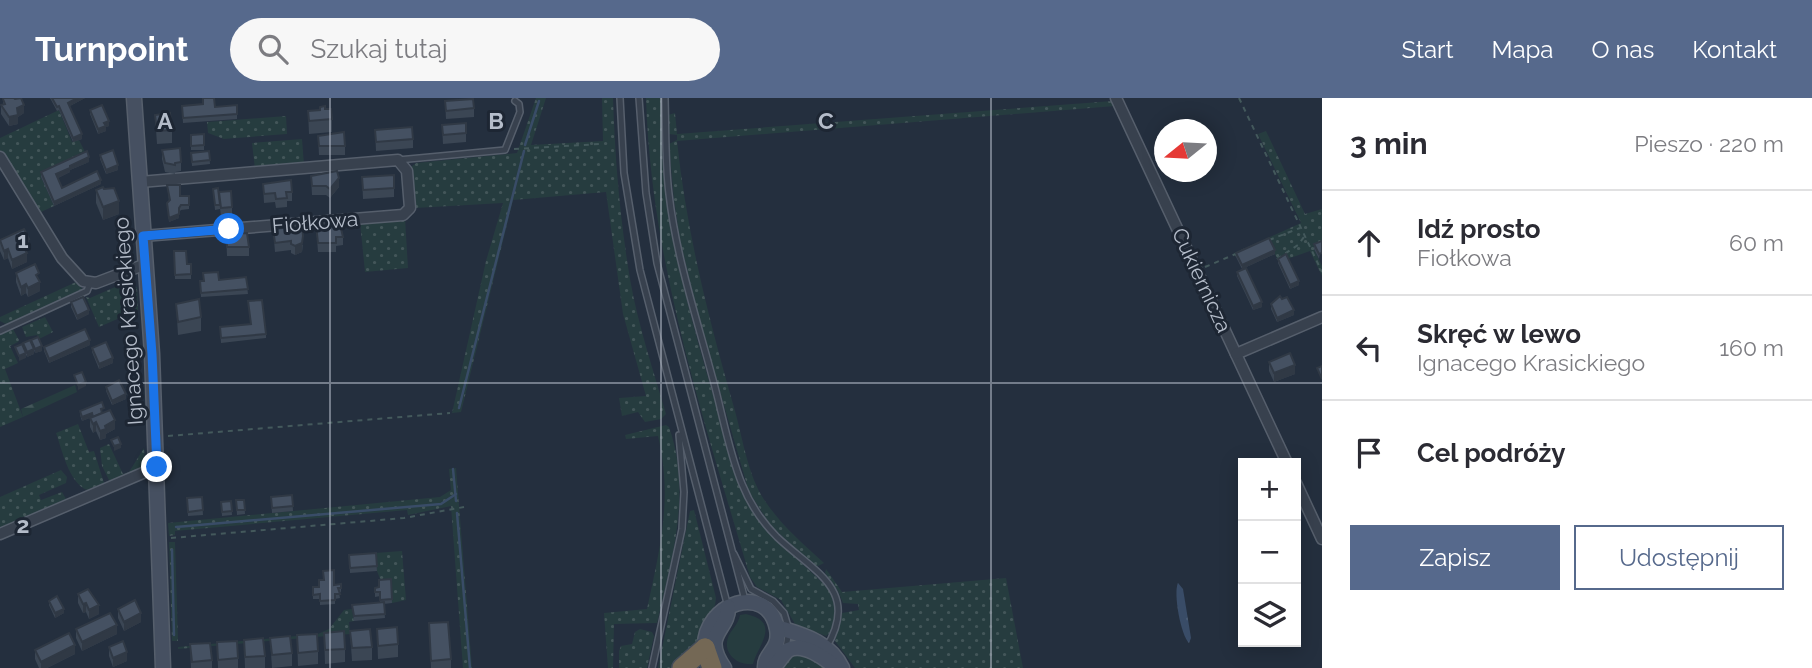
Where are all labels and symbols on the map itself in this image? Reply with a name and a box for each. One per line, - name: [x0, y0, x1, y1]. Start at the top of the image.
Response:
- text: A: [157, 107, 173, 134]
- text: B: [488, 107, 504, 134]
- text: C: [818, 107, 834, 134]
- north arrow: [1154, 119, 1217, 182]
- street label: Fiołkowa: [271, 206, 359, 238]
- route start: [213, 213, 244, 244]
- street label: Ignacego Krasickiego: [108, 216, 148, 426]
- street label: Cukiernicza: [1167, 224, 1237, 336]
- text: 1: [17, 226, 29, 253]
- route end: [141, 451, 172, 482]
- text: 2: [17, 511, 29, 538]

